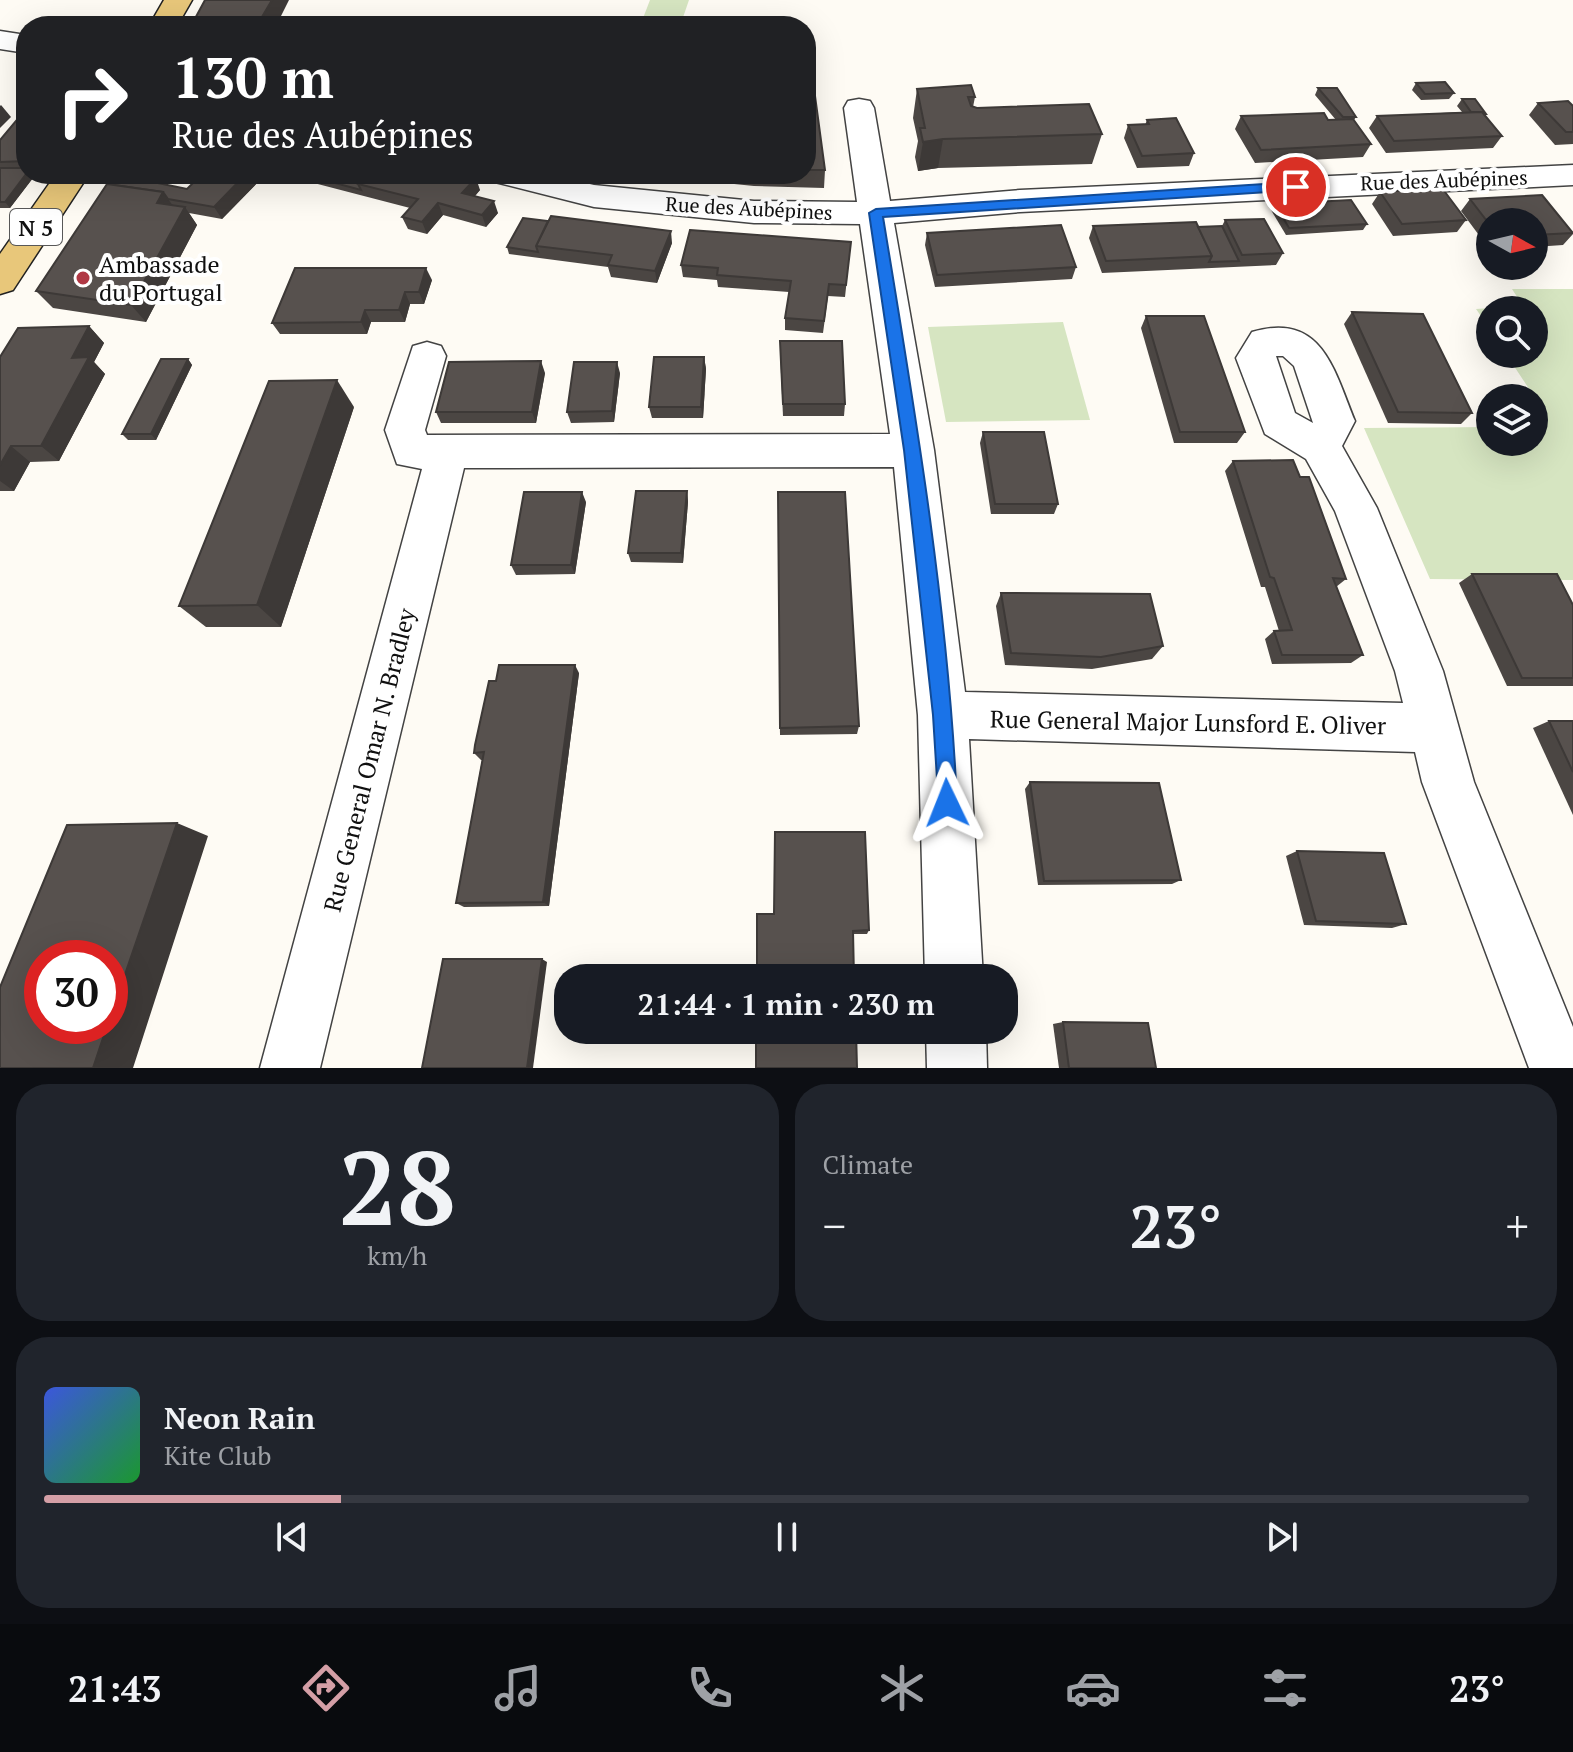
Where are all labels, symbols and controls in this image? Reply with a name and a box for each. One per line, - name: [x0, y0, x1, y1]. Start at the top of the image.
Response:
- text: 130 m: [172, 40, 334, 114]
- icon: right: [40, 48, 144, 152]
- text: Rue des Aubépines: [172, 111, 473, 158]
- pin: [1262, 153, 1330, 221]
- street label: Rue des Aubépines: [1360, 164, 1528, 196]
- icon: arrive: [1274, 165, 1318, 209]
- street label: Rue des Aubépines: [665, 190, 833, 226]
- north arrow: [1476, 208, 1548, 280]
- map controls: [1476, 208, 1548, 456]
- road number: N 5: [10, 209, 62, 245]
- place label: Ambassade du Portugal: [99, 248, 223, 308]
- marker: Ambassade du Portugal: [74, 269, 92, 287]
- button: search: [1476, 296, 1548, 368]
- button: layers: [1476, 384, 1548, 456]
- street label: Rue General Omar N. Bradley: [316, 604, 422, 915]
- street label: Rue General Major Lunsford E. Oliver: [990, 703, 1387, 741]
- position arrow: [905, 761, 989, 845]
- speed limit sign: 30: [24, 940, 128, 1044]
- text: 21:44 · 1 min · 230 m: [638, 984, 934, 1024]
- text: 28: [338, 1117, 456, 1255]
- text: Climate: [823, 1147, 913, 1181]
- text: 23°: [1129, 1186, 1222, 1265]
- text: −: [823, 1196, 846, 1255]
- text: +: [1506, 1196, 1529, 1255]
- text: km/h: [367, 1238, 427, 1272]
- text: Neon Rain: [164, 1398, 315, 1438]
- text: Kite Club: [164, 1438, 271, 1472]
- icon: previous: [270, 1515, 314, 1559]
- icon: pause: [765, 1515, 809, 1559]
- icon: next: [1260, 1515, 1304, 1559]
- icon: directions: [298, 1660, 354, 1716]
- icon: music: [490, 1660, 546, 1716]
- icon: phone: [682, 1660, 738, 1716]
- icon: climate: [874, 1660, 930, 1716]
- icon: car: [1065, 1660, 1121, 1716]
- icon: filters: [1257, 1660, 1313, 1716]
- text: 21:43: [68, 1665, 162, 1712]
- text: 23°: [1449, 1665, 1505, 1712]

